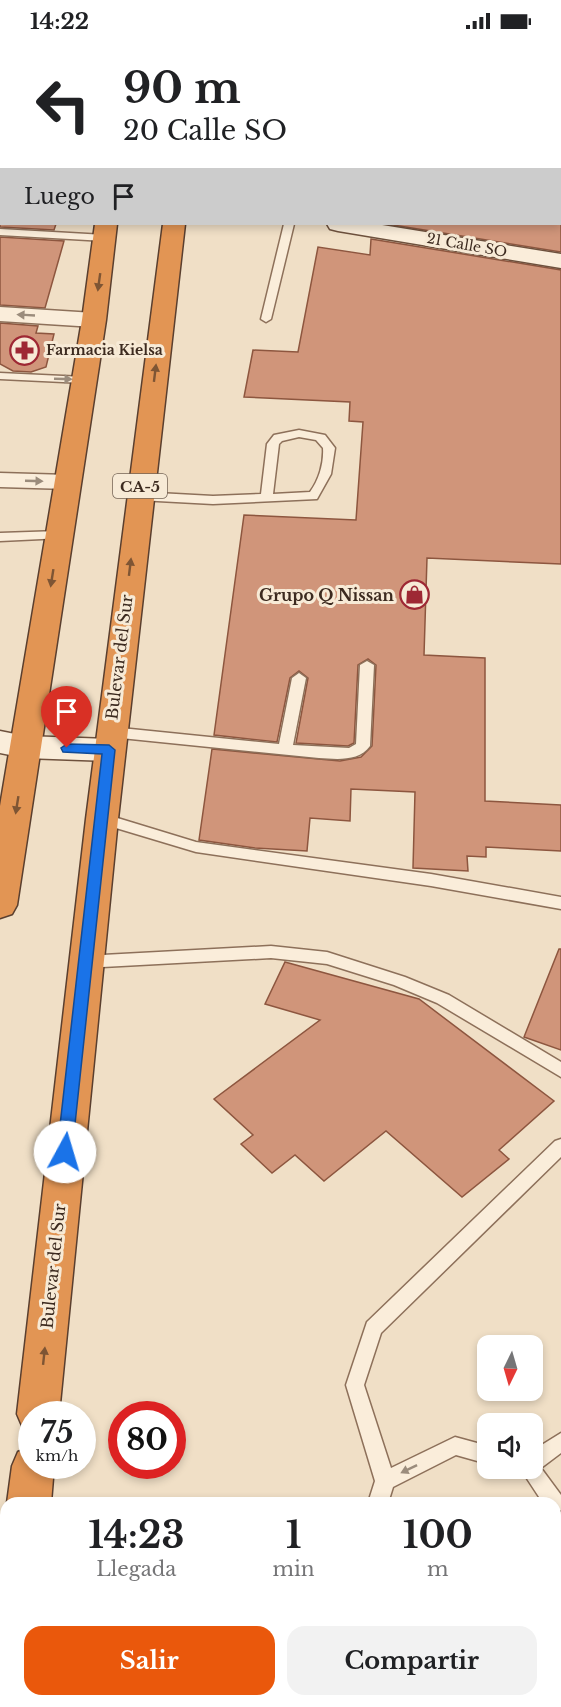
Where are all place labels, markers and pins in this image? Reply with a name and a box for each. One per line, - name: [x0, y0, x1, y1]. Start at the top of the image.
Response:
- pharmacy icon: Farmacia Kielsa: [9, 334, 41, 366]
- place label: Farmacia Kielsa: [46, 341, 163, 359]
- shop icon: Grupo Q Nissan: [399, 579, 431, 611]
- place label: Grupo Q Nissan: [259, 585, 394, 605]
- pin: [41, 686, 92, 748]

